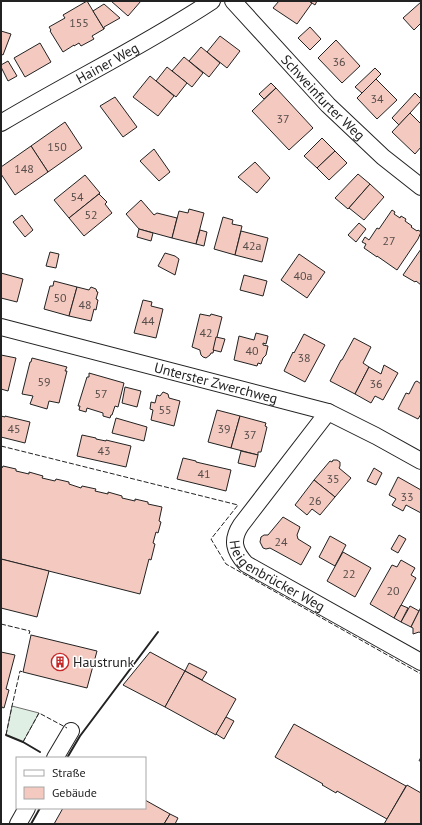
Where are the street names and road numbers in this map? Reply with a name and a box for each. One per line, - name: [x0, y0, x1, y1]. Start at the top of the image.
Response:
- street label: Hainer Weg: [73, 39, 142, 88]
- street label: Schweinfurter Weg: [277, 51, 369, 144]
- street label: Unterster Zwerchweg: [152, 358, 280, 408]
- street label: Heigenbrücker Weg: [226, 539, 328, 615]

